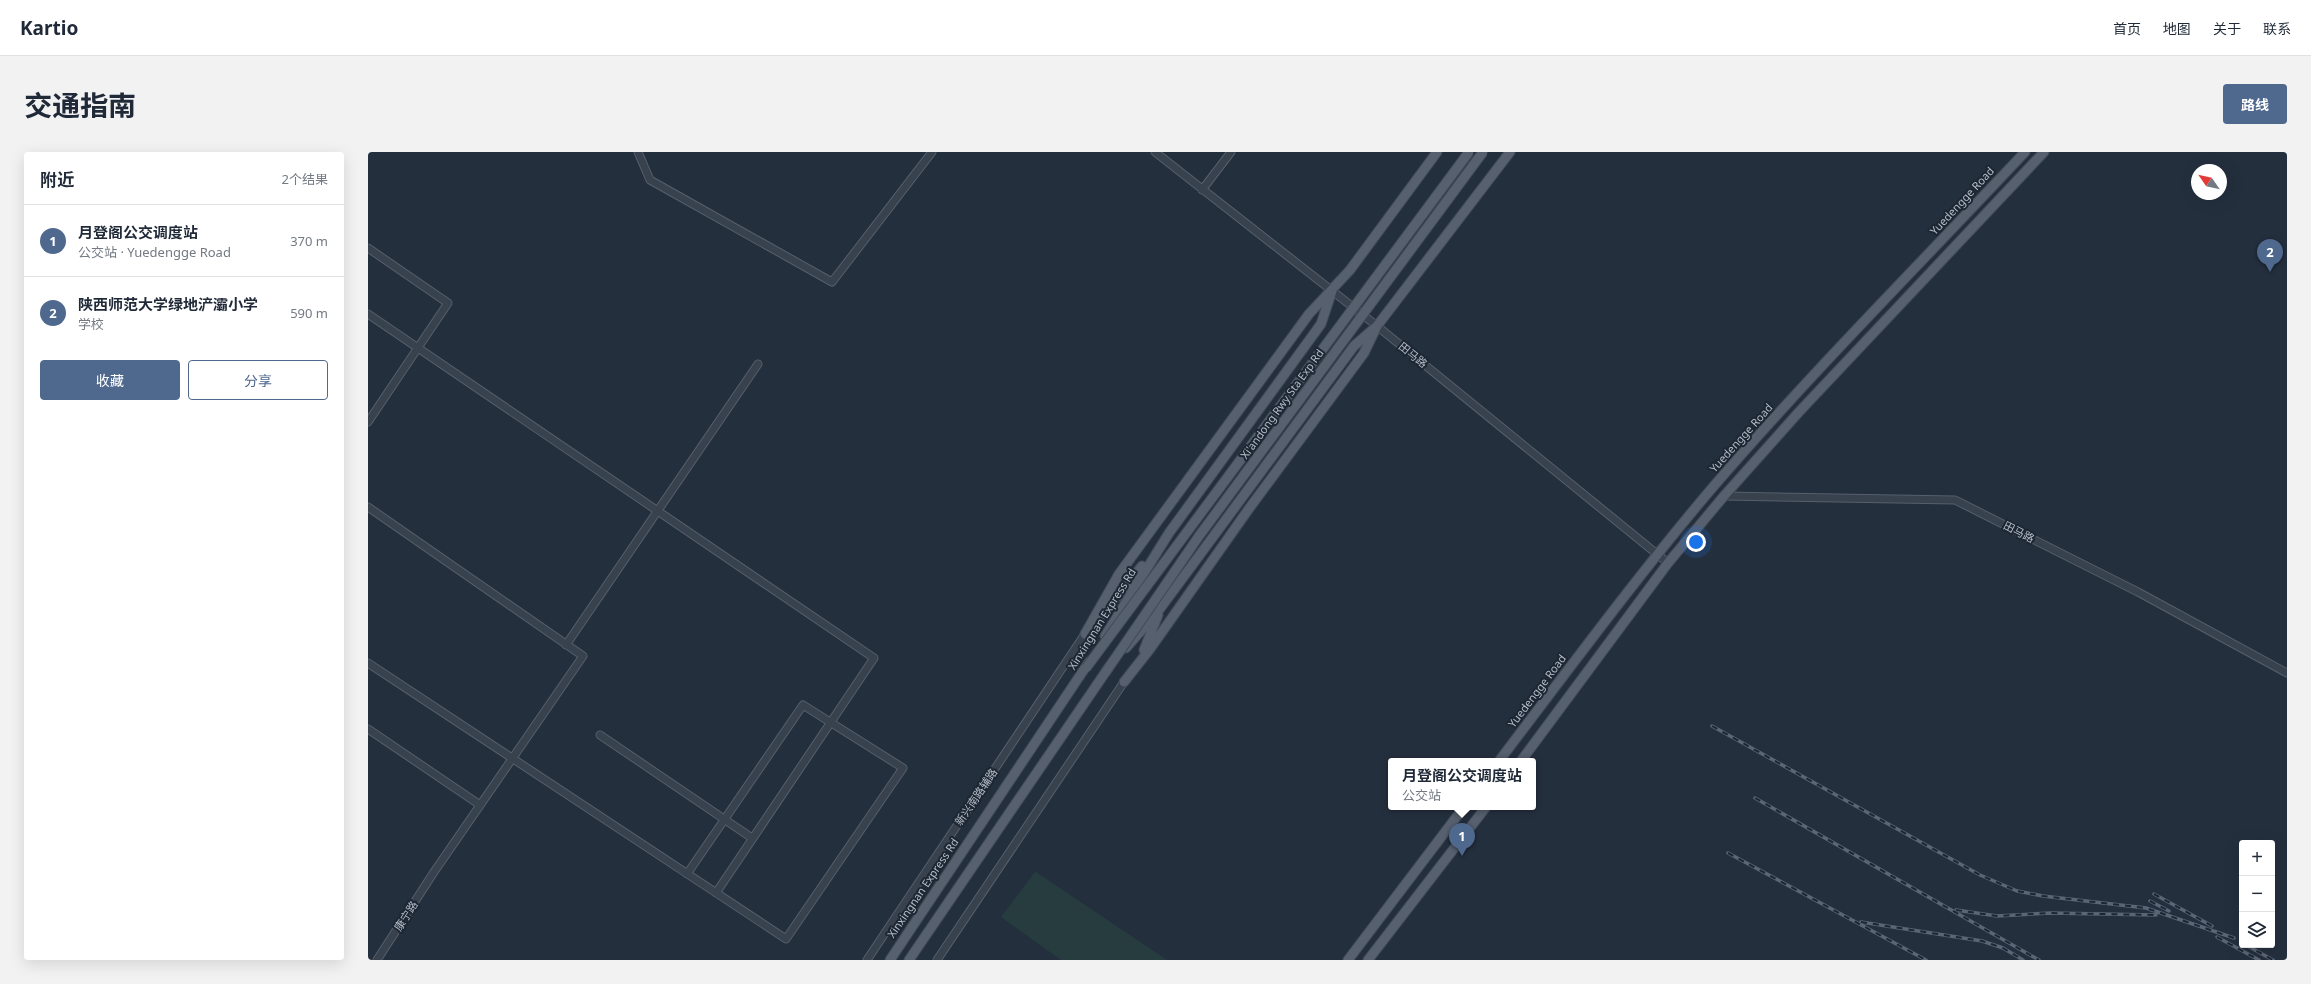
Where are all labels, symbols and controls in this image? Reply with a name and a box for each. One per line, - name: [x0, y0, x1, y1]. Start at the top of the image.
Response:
- text: Kartio: [20, 15, 78, 41]
- text: 首页: [2113, 19, 2141, 38]
- text: 地图: [2163, 19, 2191, 38]
- text: 关于: [2213, 19, 2241, 38]
- text: 联系: [2263, 19, 2291, 38]
- button: 路线: [2223, 84, 2287, 124]
- text: 交通指南: [24, 86, 136, 124]
- street label: Yuedengge Road: [1926, 163, 1997, 238]
- north arrow: [2191, 164, 2227, 200]
- text: 附近: [40, 168, 74, 191]
- text: 2个结果: [282, 170, 328, 188]
- text: 月登阁公交调度站: [78, 222, 198, 242]
- text: 1: [49, 232, 57, 250]
- text: 370 m: [290, 232, 328, 250]
- pin: 2: [2257, 239, 2283, 272]
- text: 公交站 · Yuedengge Road: [78, 243, 231, 261]
- text: 陕西师范大学绿地浐灞小学: [78, 294, 258, 314]
- text: 2: [49, 304, 57, 322]
- text: 590 m: [290, 304, 328, 322]
- text: 学校: [78, 315, 104, 333]
- street label: 田马路: [1396, 338, 1431, 371]
- street label: Xi'andong Rwy Sta Exp Rd: [1237, 346, 1327, 462]
- button: 收藏: [40, 360, 180, 400]
- button: 分享: [188, 360, 328, 400]
- street label: Yuedengge Road: [1706, 400, 1776, 475]
- street label: 田马路: [2001, 517, 2037, 546]
- your location: [1686, 532, 1706, 552]
- street label: Xinxingnan Express Rd: [1064, 565, 1139, 672]
- street label: Yuedengge Road: [1504, 651, 1569, 730]
- popup: [1388, 758, 1536, 810]
- street label: 新兴南路辅路: [951, 765, 1000, 828]
- text: 月登阁公交调度站: [1402, 765, 1522, 785]
- text: 公交站: [1402, 786, 1441, 804]
- pin: 1: [1449, 823, 1475, 856]
- street label: Xinxingnan Express Rd: [884, 835, 962, 940]
- map controls: [2239, 840, 2275, 948]
- button: +: [2239, 840, 2275, 876]
- button: −: [2239, 876, 2275, 912]
- street label: 康宁路: [390, 898, 421, 934]
- button: layers: [2239, 912, 2275, 948]

